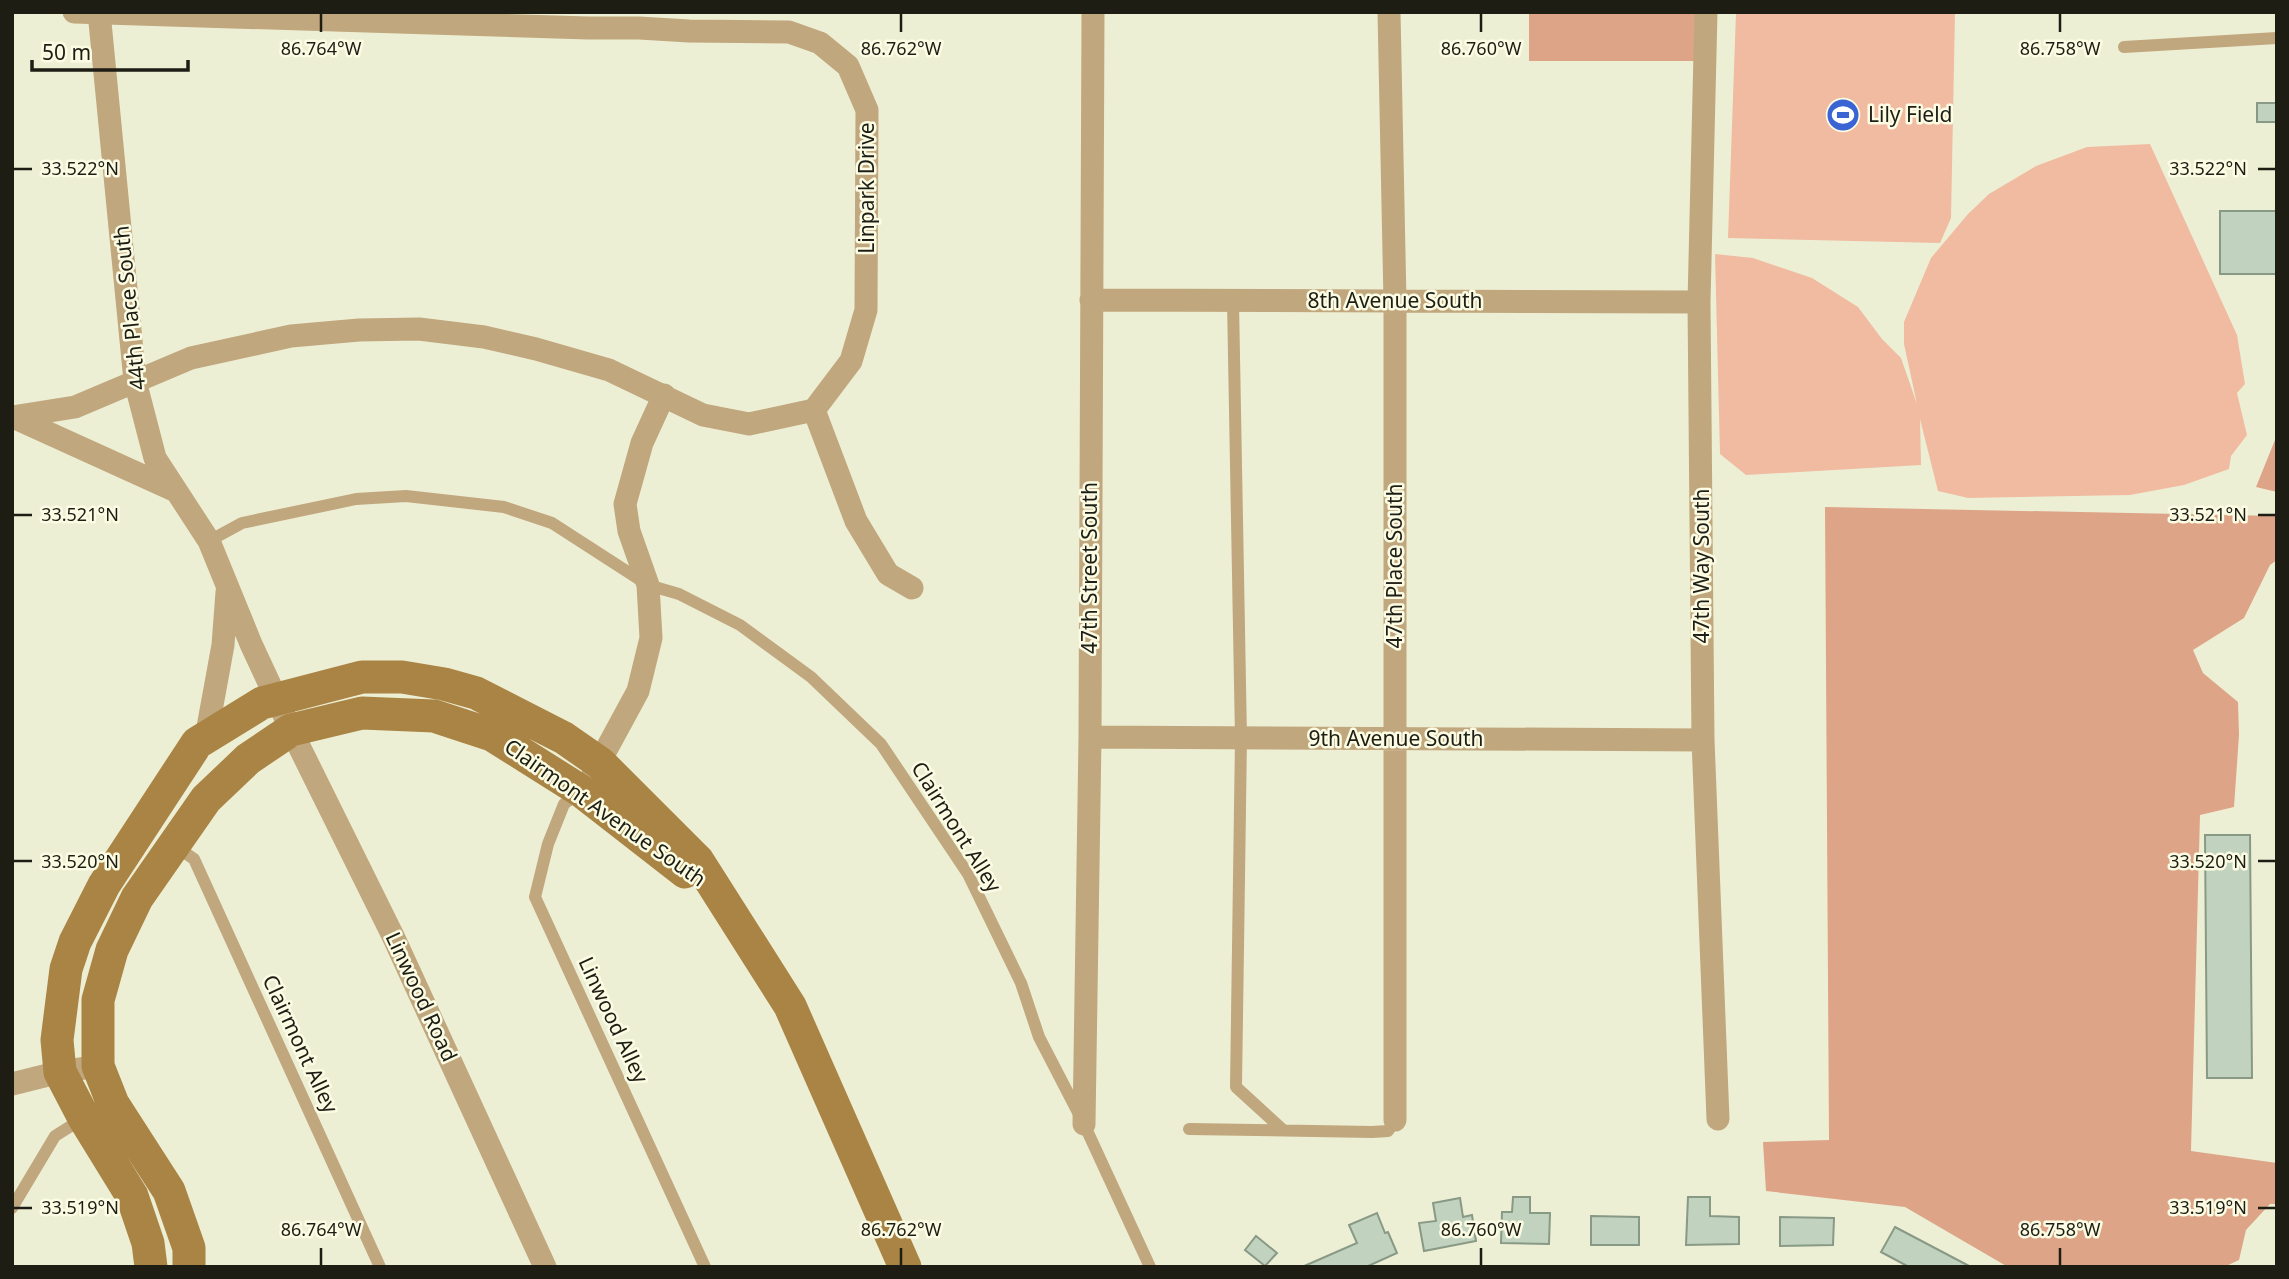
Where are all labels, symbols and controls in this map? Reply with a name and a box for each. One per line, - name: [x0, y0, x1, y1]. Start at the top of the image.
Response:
- scale bar: [32, 28, 187, 72]
- text: 86.764°W: [281, 36, 362, 60]
- text: 86.762°W: [861, 36, 942, 60]
- text: 86.760°W: [1441, 36, 1522, 60]
- text: 86.758°W: [2020, 36, 2101, 60]
- text: 50 m: [42, 38, 91, 66]
- sports icon: Lily Field: [1824, 96, 1862, 134]
- place label: Lily Field: [1868, 100, 1953, 128]
- street label: Linpark Drive: [852, 122, 880, 254]
- text: 33.522°N: [41, 156, 119, 180]
- text: 33.522°N: [2169, 156, 2247, 180]
- street label: 44th Place South: [106, 225, 152, 392]
- street label: 8th Avenue South: [1308, 286, 1483, 314]
- street label: 47th Street South: [1075, 482, 1103, 654]
- street label: 47th Place South: [1380, 483, 1408, 649]
- street label: 47th Way South: [1687, 489, 1715, 643]
- text: 33.521°N: [41, 502, 119, 526]
- text: 33.521°N: [2169, 502, 2247, 526]
- street label: 9th Avenue South: [1309, 724, 1484, 752]
- street label: Clairmont Avenue South: [499, 732, 712, 892]
- street label: Clairmont Alley: [905, 756, 1008, 897]
- text: 33.520°N: [41, 849, 119, 873]
- text: 33.520°N: [2169, 849, 2247, 873]
- street label: Linwood Road: [380, 927, 464, 1066]
- street label: Linwood Alley: [572, 952, 655, 1087]
- street label: Clairmont Alley: [257, 970, 345, 1117]
- text: 33.519°N: [41, 1195, 119, 1219]
- text: 33.519°N: [2169, 1195, 2247, 1219]
- text: 86.764°W: [281, 1217, 362, 1241]
- text: 86.762°W: [861, 1217, 942, 1241]
- text: 86.760°W: [1441, 1217, 1522, 1241]
- text: 86.758°W: [2020, 1217, 2101, 1241]

